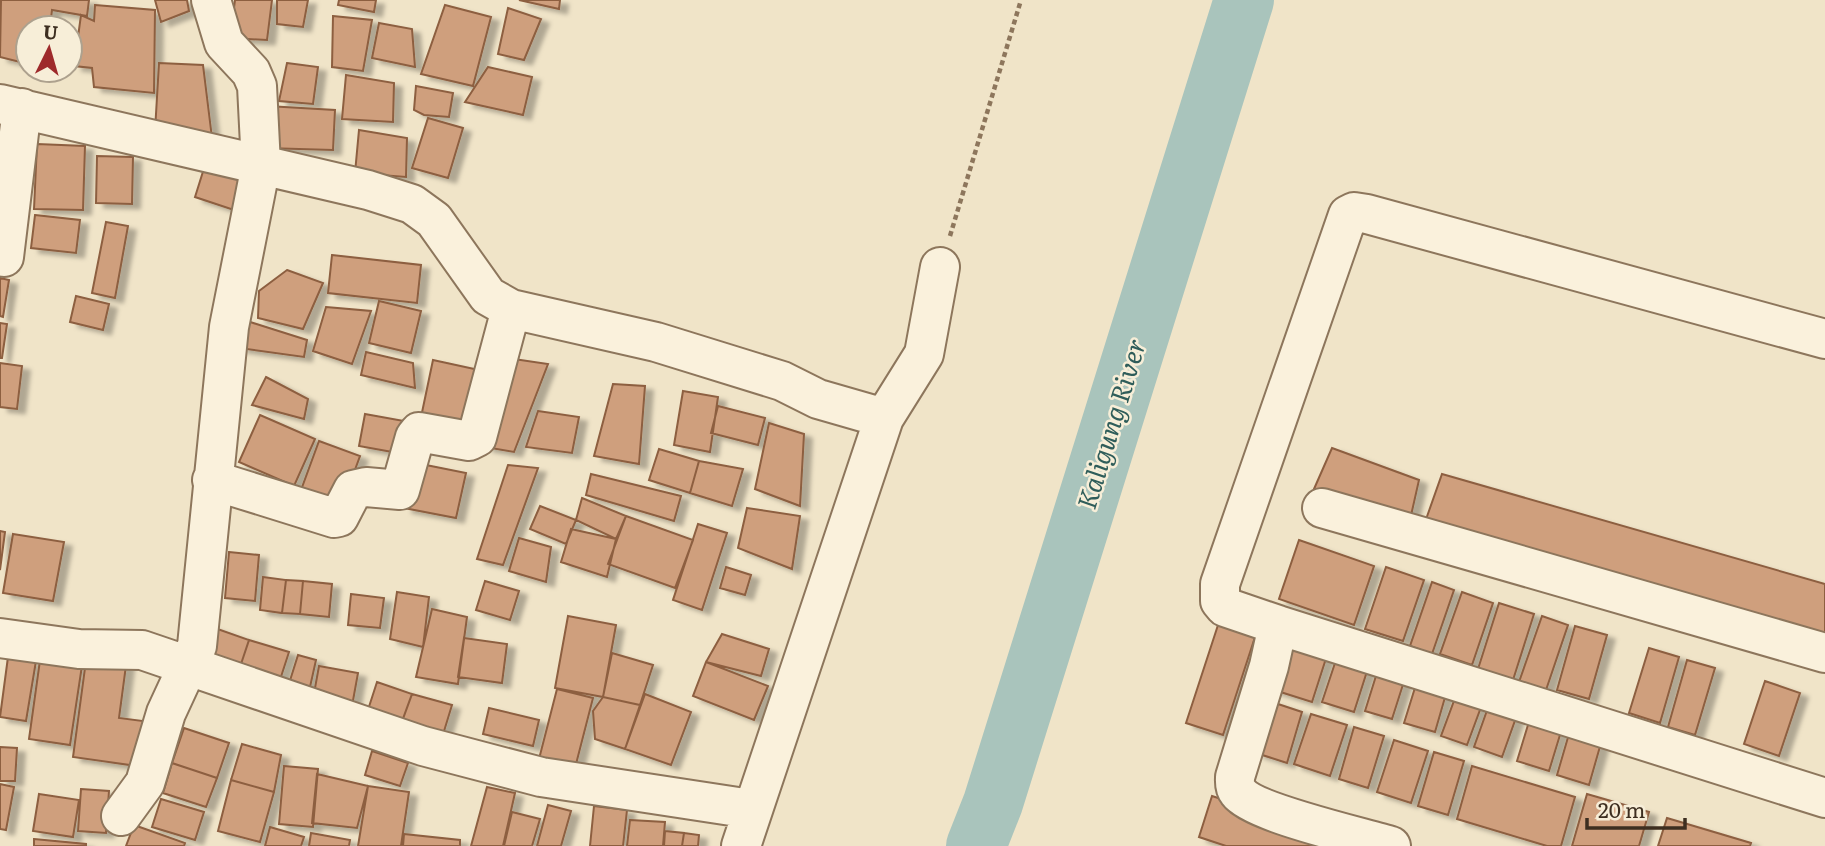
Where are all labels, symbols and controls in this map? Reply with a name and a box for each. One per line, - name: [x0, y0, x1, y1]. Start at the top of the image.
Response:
- north arrow: [14, 14, 84, 84]
- text: U: [42, 16, 59, 46]
- water label: Kaligung River: [1065, 333, 1154, 513]
- scale bar: [1587, 786, 1685, 830]
- text: 20 m: [1598, 793, 1645, 824]

